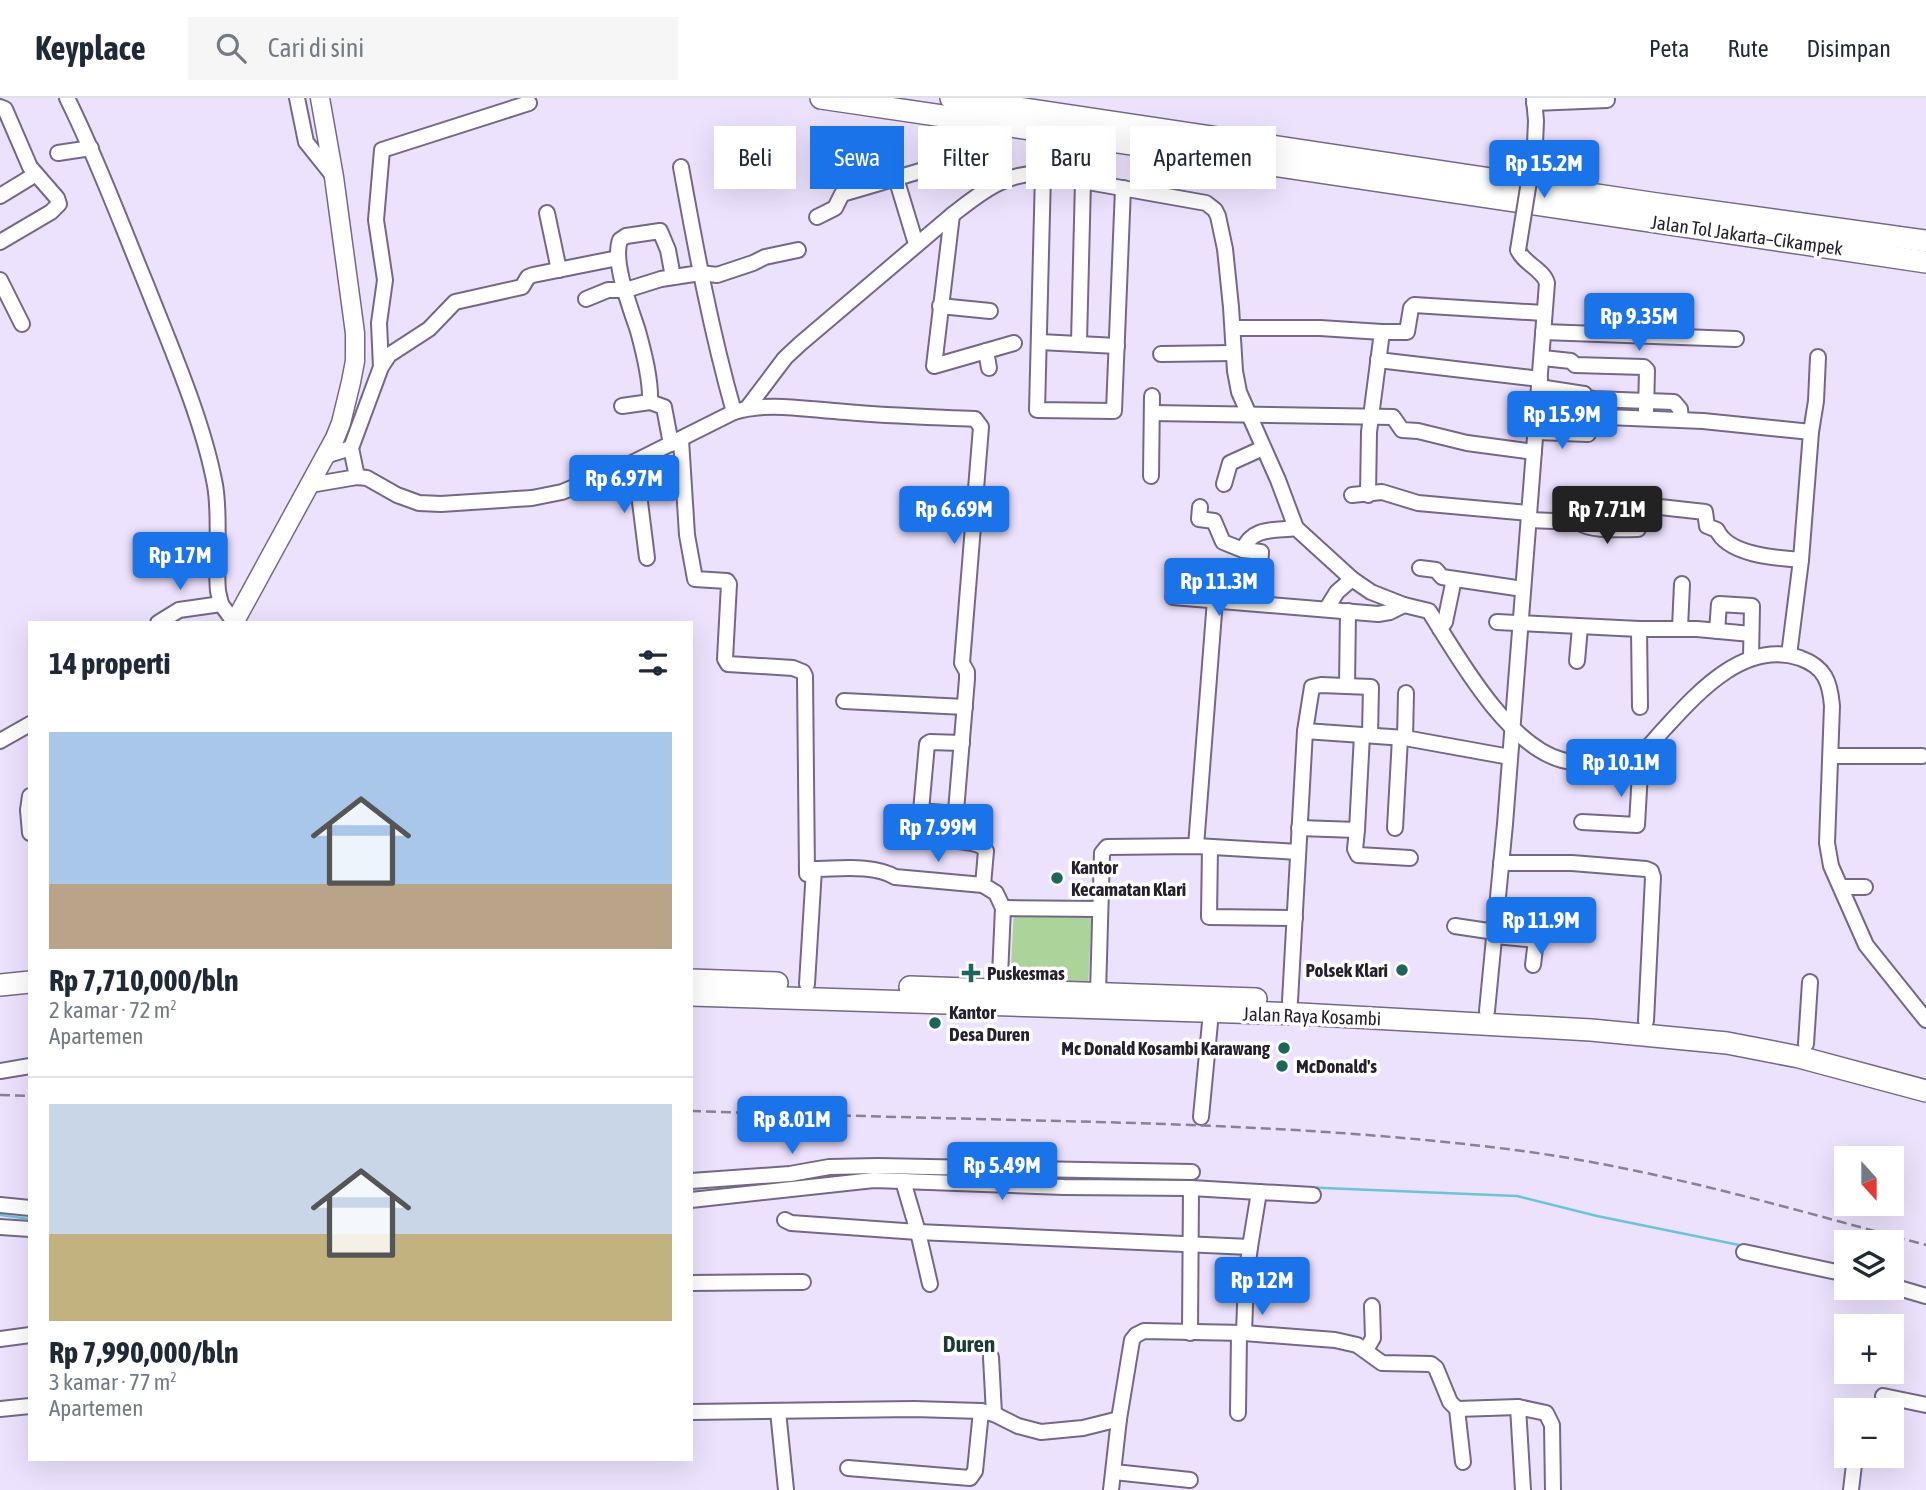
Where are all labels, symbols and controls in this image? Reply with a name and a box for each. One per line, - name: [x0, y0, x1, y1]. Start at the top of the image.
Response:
- search box: [188, 17, 678, 80]
- text: Keyplace: [35, 29, 146, 67]
- icon: search: [212, 29, 250, 67]
- text: Cari di sini: [268, 33, 364, 63]
- text: Peta: [1649, 35, 1689, 62]
- text: Rute: [1727, 35, 1769, 62]
- text: Disimpan: [1807, 35, 1891, 62]
- chip: Beli: [714, 126, 796, 189]
- chip: Sewa: [810, 126, 904, 189]
- chip: Filter: [918, 126, 1012, 189]
- chip: Baru: [1026, 126, 1116, 189]
- chip: Apartemen: [1130, 126, 1276, 189]
- pin: Rp 15.2M: [1472, 140, 1616, 200]
- text: Rp 15.2M: [1505, 150, 1583, 176]
- street label: Jalan Tol Jakarta–Cikampek: [1650, 211, 1845, 259]
- pin: Rp 9.35M: [1567, 294, 1711, 353]
- text: Rp 9.35M: [1600, 303, 1678, 329]
- pin: Rp 15.9M: [1490, 392, 1634, 451]
- text: Rp 15.9M: [1523, 401, 1601, 427]
- pin: Rp 6.97M: [552, 456, 696, 515]
- text: Rp 6.97M: [585, 465, 663, 491]
- pin: Rp 6.69M: [882, 486, 1026, 546]
- pin: Rp 7.71M: [1535, 486, 1679, 546]
- text: Rp 6.69M: [915, 496, 993, 522]
- text: Rp 7.71M: [1568, 496, 1646, 522]
- pin: Rp 17M: [123, 532, 237, 592]
- text: Rp 17M: [149, 542, 211, 568]
- pin: Rp 11.3M: [1147, 559, 1291, 618]
- text: Rp 11.3M: [1180, 568, 1258, 594]
- icon: filters: [634, 644, 672, 682]
- text: 14 properti: [49, 646, 170, 680]
- pin: Rp 10.1M: [1549, 740, 1693, 799]
- text: Rp 10.1M: [1582, 749, 1660, 775]
- icon: home: [298, 778, 424, 904]
- pin: Rp 7.99M: [866, 804, 1010, 864]
- text: Rp 7.99M: [899, 814, 977, 840]
- place label: Kantor Kecamatan Klari: [1071, 856, 1186, 900]
- marker: Kantor Kecamatan Klari: [1049, 870, 1065, 886]
- pin: Rp 11.9M: [1469, 898, 1613, 957]
- text: Rp 11.9M: [1502, 907, 1580, 933]
- place label: Polsek Klari: [1305, 959, 1388, 981]
- place label: Puskesmas: [987, 962, 1065, 984]
- marker: Polsek Klari: [1394, 962, 1410, 978]
- text: Rp 7,710,000/bln: [49, 963, 239, 997]
- marker: Puskesmas: [961, 963, 981, 983]
- text: 2 kamar · 72 m²: [49, 997, 177, 1023]
- place label: Kantor Desa Duren: [949, 1001, 1030, 1045]
- street label: Jalan Raya Kosambi: [1242, 1003, 1382, 1029]
- marker: Kantor Desa Duren: [927, 1015, 943, 1031]
- text: Apartemen: [49, 1023, 143, 1049]
- place label: Mc Donald Kosambi Karawang: [1061, 1037, 1271, 1059]
- marker: Mc Donald Kosambi Karawang: [1276, 1040, 1292, 1056]
- place label: McDonald's: [1296, 1055, 1377, 1077]
- marker: McDonald's: [1274, 1058, 1290, 1074]
- pin: Rp 8.01M: [720, 1096, 864, 1156]
- text: Rp 8.01M: [753, 1106, 831, 1132]
- pin: Rp 5.49M: [930, 1142, 1074, 1202]
- north arrow: [1834, 1146, 1904, 1216]
- map controls: [1834, 1146, 1904, 1468]
- icon: home: [298, 1150, 424, 1276]
- text: Rp 5.49M: [963, 1152, 1041, 1178]
- button: layers: [1834, 1230, 1904, 1300]
- pin: Rp 12M: [1205, 1258, 1319, 1317]
- text: Rp 12M: [1231, 1267, 1293, 1293]
- button: +: [1834, 1314, 1904, 1384]
- district label: Duren: [943, 1331, 995, 1357]
- text: Rp 7,990,000/bln: [49, 1335, 239, 1369]
- text: 3 kamar · 77 m²: [49, 1369, 177, 1395]
- text: Apartemen: [49, 1395, 143, 1421]
- button: −: [1834, 1398, 1904, 1468]

